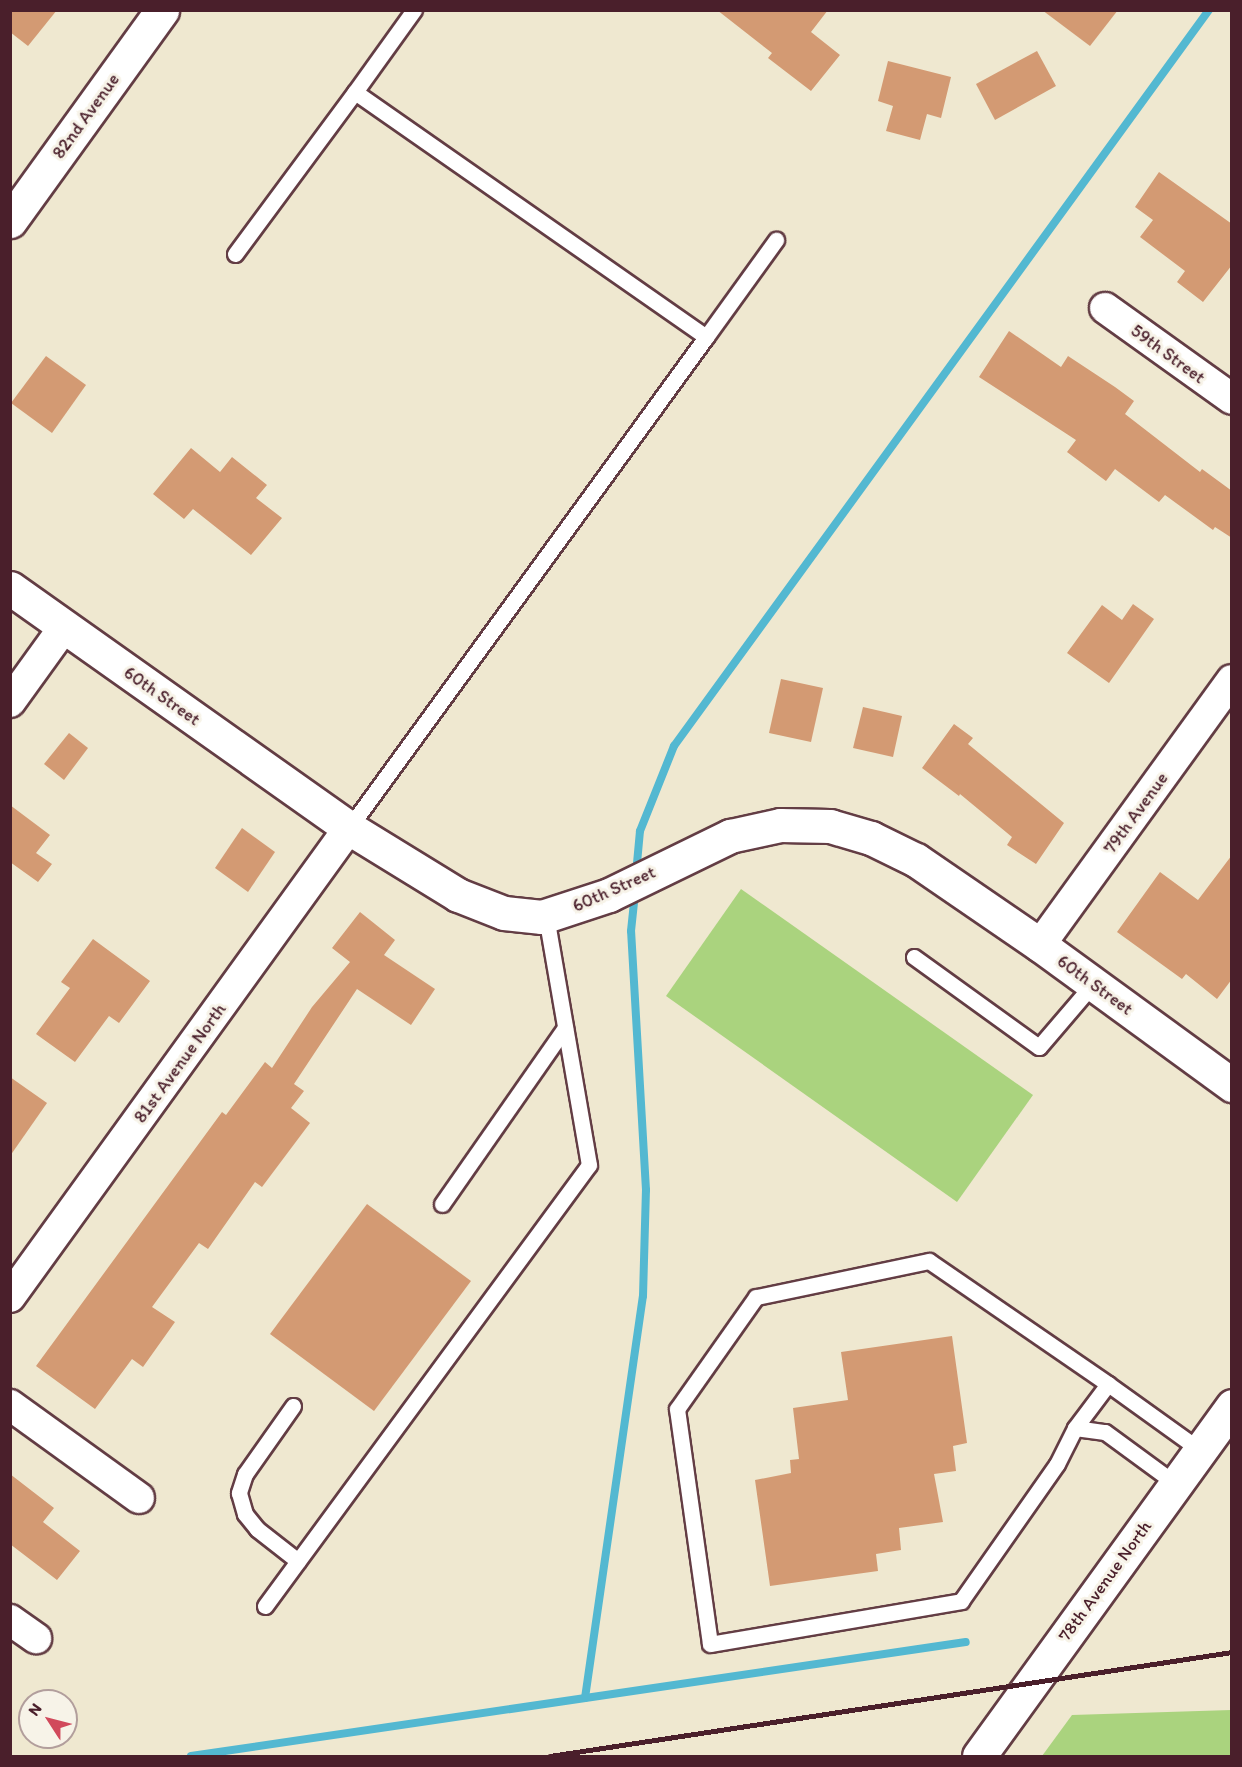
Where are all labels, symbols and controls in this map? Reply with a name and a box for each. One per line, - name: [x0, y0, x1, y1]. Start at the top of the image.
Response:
- street label: 82nd Avenue: [48, 69, 124, 163]
- street label: 59th Street: [1127, 320, 1209, 388]
- street label: 60th Street: [120, 662, 204, 730]
- street label: 79th Avenue: [1099, 768, 1173, 858]
- street label: 60th Street: [569, 861, 659, 917]
- street label: 60th Street: [1053, 950, 1137, 1020]
- street label: 81st Avenue North: [129, 999, 231, 1127]
- street label: 78th Avenue North: [1054, 1516, 1156, 1646]
- north arrow: [18, 1689, 78, 1749]
- text: N: [24, 1699, 46, 1719]

